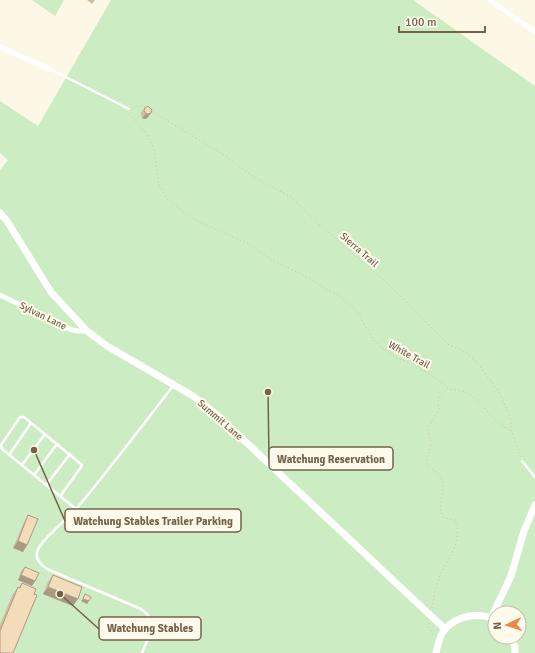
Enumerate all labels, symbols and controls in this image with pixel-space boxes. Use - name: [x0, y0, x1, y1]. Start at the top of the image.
- scale bar: [399, 8, 485, 34]
- text: 100 m: [405, 15, 437, 30]
- street label: Sierra Trail: [337, 230, 381, 270]
- street label: Sylvan Lane: [18, 299, 68, 333]
- street label: White Trail: [386, 339, 432, 371]
- street label: Summit Lane: [195, 397, 245, 443]
- callout: Watchung Reservation: [269, 447, 393, 470]
- text: Watchung Reservation: [277, 453, 385, 466]
- callout: Watchung Stables Trailer Parking: [65, 509, 241, 532]
- text: Watchung Stables Trailer Parking: [73, 515, 233, 528]
- north arrow: [487, 605, 527, 645]
- callout: Watchung Stables: [99, 617, 201, 640]
- text: N: [491, 621, 504, 630]
- text: Watchung Stables: [107, 622, 193, 635]

